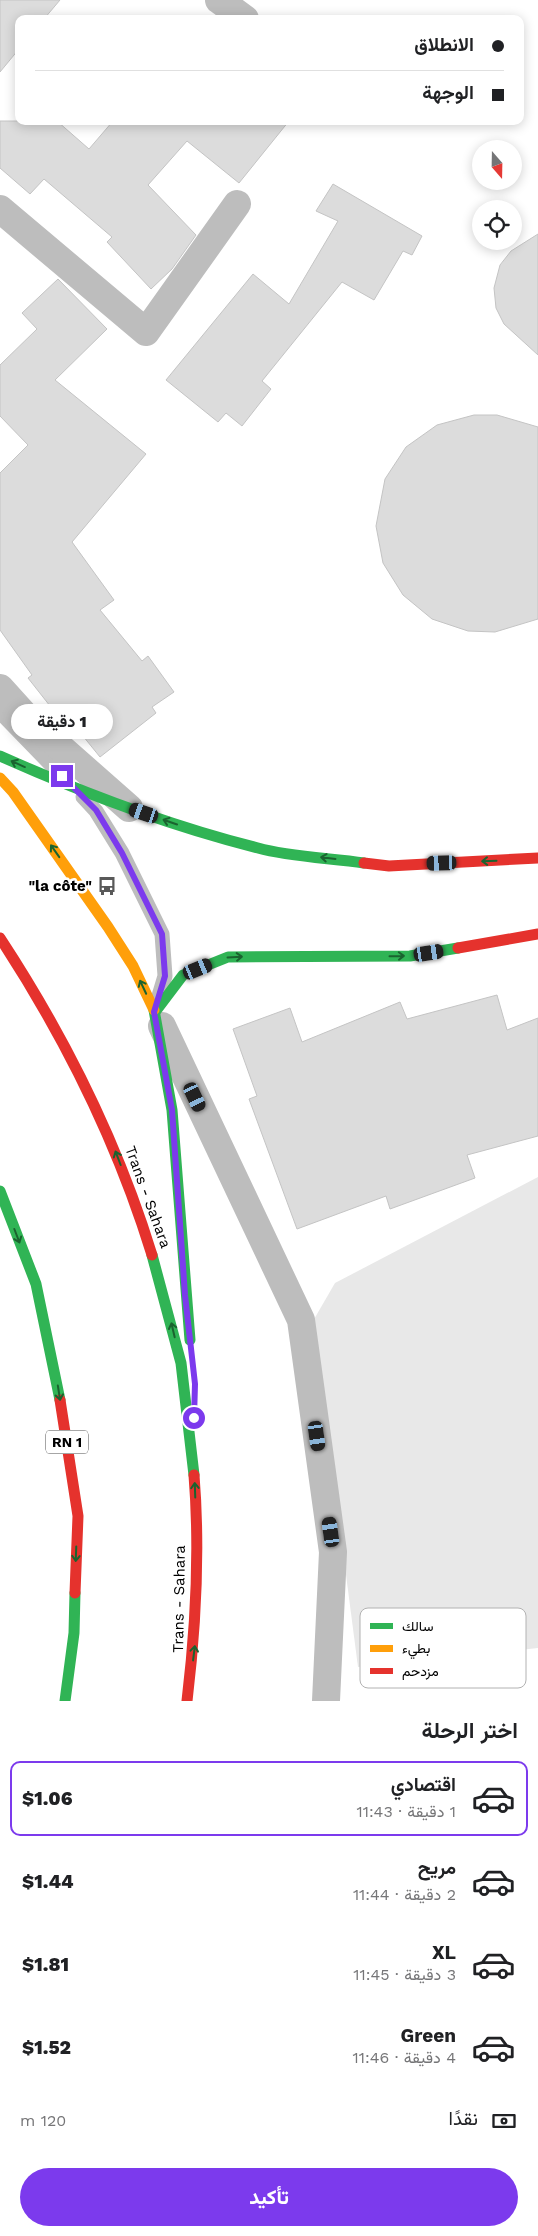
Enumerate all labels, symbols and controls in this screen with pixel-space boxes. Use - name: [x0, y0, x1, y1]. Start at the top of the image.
- text: الانطلاق: [414, 33, 474, 56]
- text: الوجهة: [422, 81, 474, 104]
- north arrow: [472, 140, 522, 190]
- map controls: [472, 140, 522, 250]
- button: locate: [472, 200, 522, 250]
- callout: 1 دقيقة: [11, 704, 113, 738]
- text: 1 دقيقة: [37, 712, 87, 731]
- one-way arrow: [11, 759, 26, 769]
- route end: [51, 765, 73, 787]
- car: [127, 801, 160, 825]
- one-way arrow: [162, 816, 178, 826]
- one-way arrow: [50, 844, 60, 858]
- one-way arrow: [320, 853, 336, 863]
- car: [426, 855, 457, 871]
- one-way arrow: [482, 857, 498, 866]
- bus stop icon: "la côte": [96, 875, 118, 897]
- place label: "la côte": [28, 877, 92, 895]
- car: [413, 943, 444, 963]
- one-way arrow: [388, 951, 405, 961]
- one-way arrow: [226, 953, 242, 962]
- car: [181, 956, 214, 982]
- one-way arrow: [138, 980, 147, 995]
- car: [181, 1080, 208, 1114]
- street label: Trans - Sahara: [121, 1143, 175, 1251]
- one-way arrow: [113, 1151, 122, 1166]
- one-way arrow: [14, 1229, 23, 1244]
- one-way arrow: [168, 1322, 177, 1338]
- one-way arrow: [54, 1385, 64, 1401]
- route start: [183, 1407, 205, 1429]
- car: [307, 1420, 326, 1452]
- road number: RN 1: [46, 1430, 88, 1454]
- one-way arrow: [190, 1482, 200, 1498]
- car: [321, 1516, 340, 1548]
- street label: Trans - Sahara: [169, 1545, 189, 1653]
- one-way arrow: [72, 1546, 81, 1562]
- legend: [360, 1608, 526, 1688]
- text: سالك: [402, 1618, 433, 1634]
- text: بطيء: [402, 1640, 430, 1660]
- one-way arrow: [189, 1645, 199, 1661]
- text: مزدحم: [402, 1663, 439, 1680]
- text: اختر الرحلة: [421, 1718, 518, 1743]
- text: اقتصادي: [391, 1773, 456, 1796]
- icon: car: [471, 1776, 516, 1821]
- text: $1.06: [22, 1787, 73, 1810]
- text: 1 دقيقة · 11:43: [356, 1802, 456, 1821]
- text: مريح: [418, 1856, 456, 1879]
- icon: car: [471, 1859, 516, 1904]
- text: $1.44: [22, 1870, 73, 1893]
- text: 2 دقيقة · 11:44: [353, 1885, 456, 1904]
- text: XL: [432, 1941, 456, 1964]
- icon: car: [471, 1942, 516, 1987]
- text: $1.81: [22, 1953, 69, 1976]
- text: 3 دقيقة · 11:45: [353, 1965, 456, 1984]
- text: Green: [400, 2024, 456, 2047]
- icon: car: [471, 2025, 516, 2070]
- text: $1.52: [22, 2036, 71, 2059]
- text: 4 دقيقة · 11:46: [352, 2048, 456, 2067]
- text: نقدًا: [449, 2107, 478, 2130]
- icon: cash: [490, 2107, 518, 2135]
- text: 120 m: [20, 2111, 66, 2130]
- button: تأكيد: [20, 2168, 518, 2226]

